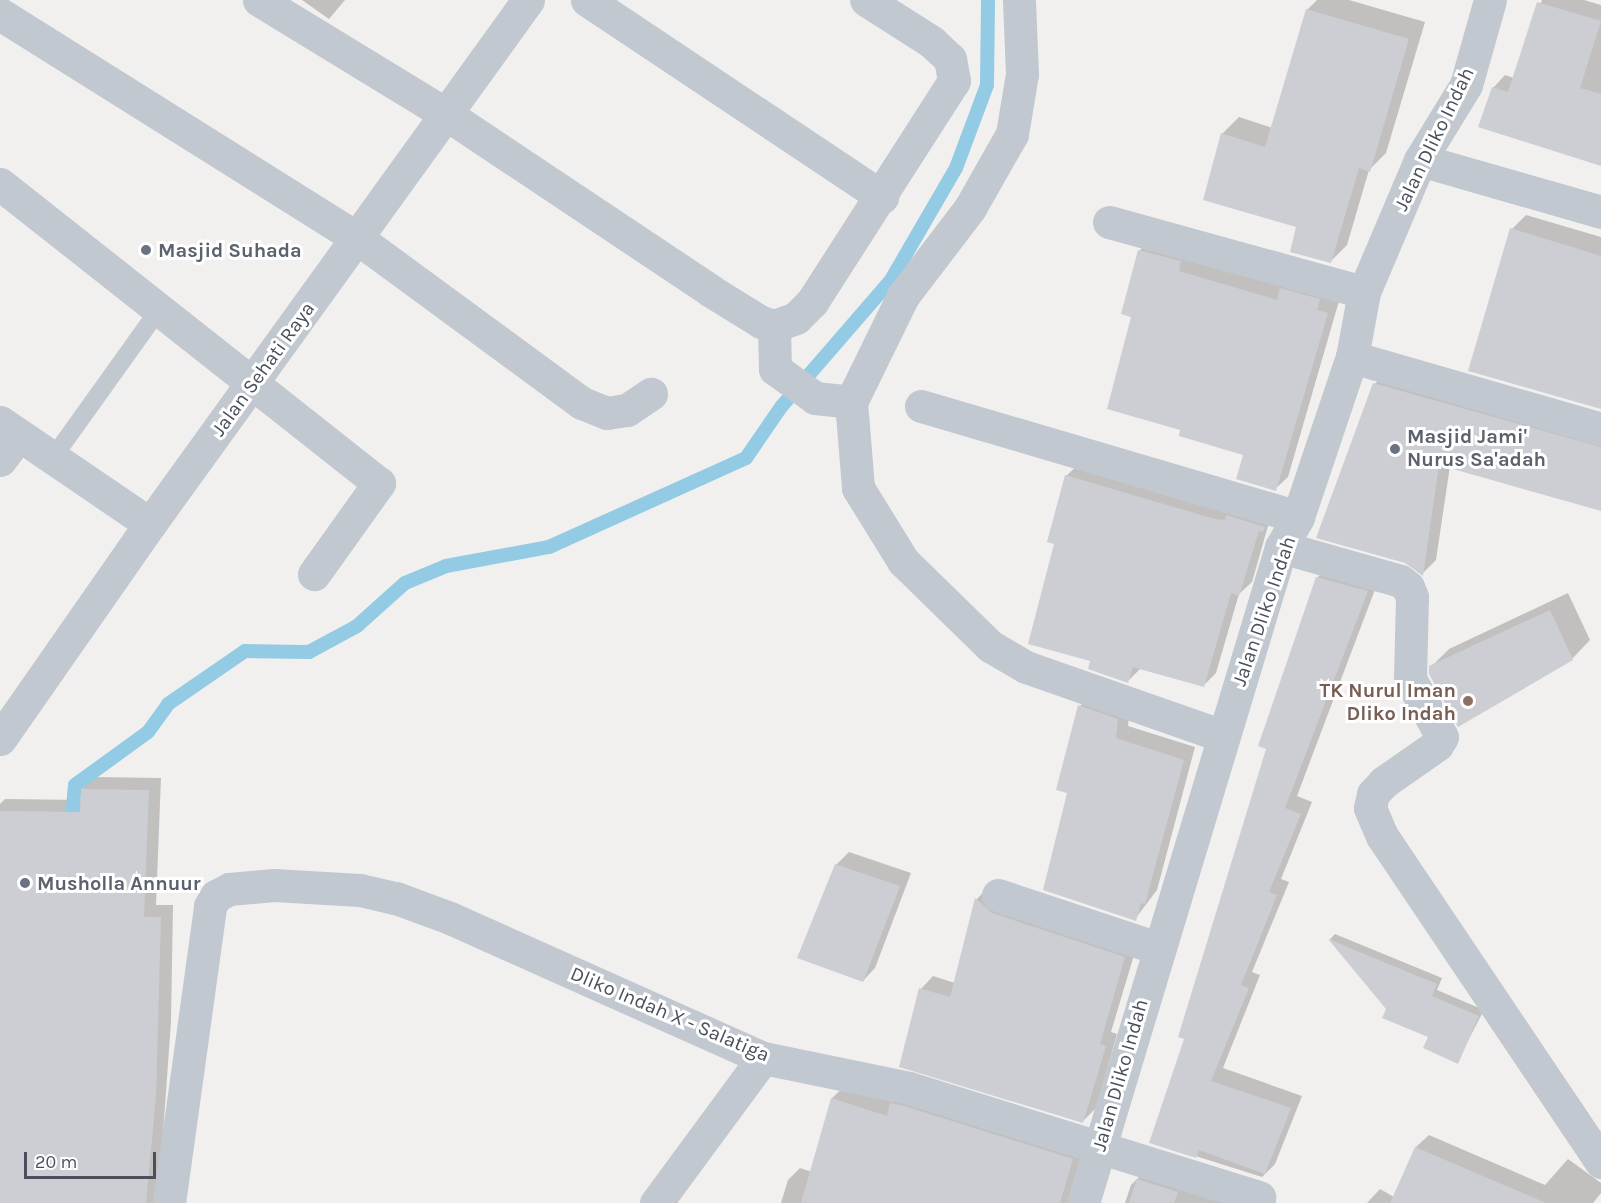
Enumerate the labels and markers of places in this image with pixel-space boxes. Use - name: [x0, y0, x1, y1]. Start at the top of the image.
- place label: Masjid Suhada: [158, 238, 302, 262]
- marker: Masjid Suhada: [139, 243, 153, 257]
- place label: Masjid Jami' Nurus Sa'adah: [1407, 425, 1546, 472]
- marker: Masjid Jami' Nurus Sa'adah: [1388, 442, 1402, 456]
- place label: TK Nurul Iman Dliko Indah: [1320, 678, 1456, 725]
- marker: TK Nurul Iman Dliko Indah: [1461, 694, 1475, 708]
- place label: Musholla Annuur: [37, 871, 201, 895]
- marker: Musholla Annuur: [18, 876, 32, 890]

